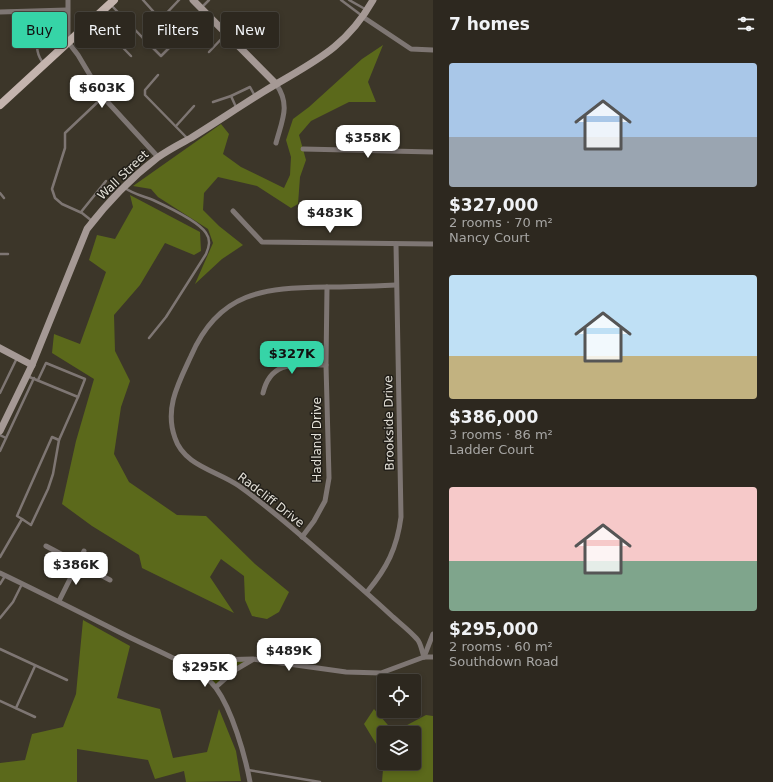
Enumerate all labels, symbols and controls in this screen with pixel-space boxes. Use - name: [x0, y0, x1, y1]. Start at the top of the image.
- chip: Buy: [12, 12, 67, 48]
- chip: Rent: [75, 12, 135, 48]
- chip: Filters: [143, 12, 213, 48]
- chip: New: [221, 12, 279, 48]
- icon: filters: [735, 13, 757, 35]
- text: 7 homes: [449, 14, 530, 34]
- pin: $603K: [74, 75, 130, 109]
- text: $603K: [79, 80, 125, 95]
- icon: home: [567, 89, 639, 161]
- pin: $358K: [340, 125, 396, 159]
- text: $358K: [345, 130, 391, 145]
- street label: Wall Street: [95, 147, 152, 203]
- text: $327,000: [449, 195, 538, 215]
- pin: $483K: [302, 200, 358, 234]
- text: $483K: [307, 205, 353, 220]
- text: 2 rooms · 70 m²: [449, 215, 553, 230]
- text: Nancy Court: [449, 230, 530, 245]
- icon: home: [567, 301, 639, 373]
- pin: $327K: [264, 341, 320, 375]
- text: $327K: [269, 346, 315, 361]
- street label: Brookside Drive: [381, 375, 397, 471]
- street label: Hadland Drive: [310, 397, 324, 483]
- text: $386,000: [449, 407, 538, 427]
- text: 3 rooms · 86 m²: [449, 427, 553, 442]
- text: Ladder Court: [449, 442, 534, 457]
- street label: Radcliff Drive: [235, 470, 307, 530]
- icon: home: [567, 513, 639, 585]
- pin: $386K: [48, 552, 104, 586]
- text: $386K: [53, 557, 99, 572]
- text: $295,000: [449, 619, 538, 639]
- pin: $489K: [261, 638, 317, 672]
- text: 2 rooms · 60 m²: [449, 639, 553, 654]
- text: $489K: [266, 643, 312, 658]
- pin: $295K: [177, 654, 233, 688]
- text: Southdown Road: [449, 654, 559, 669]
- text: $295K: [182, 659, 228, 674]
- map controls: [377, 674, 421, 770]
- button: locate: [377, 674, 421, 718]
- button: layers: [377, 726, 421, 770]

